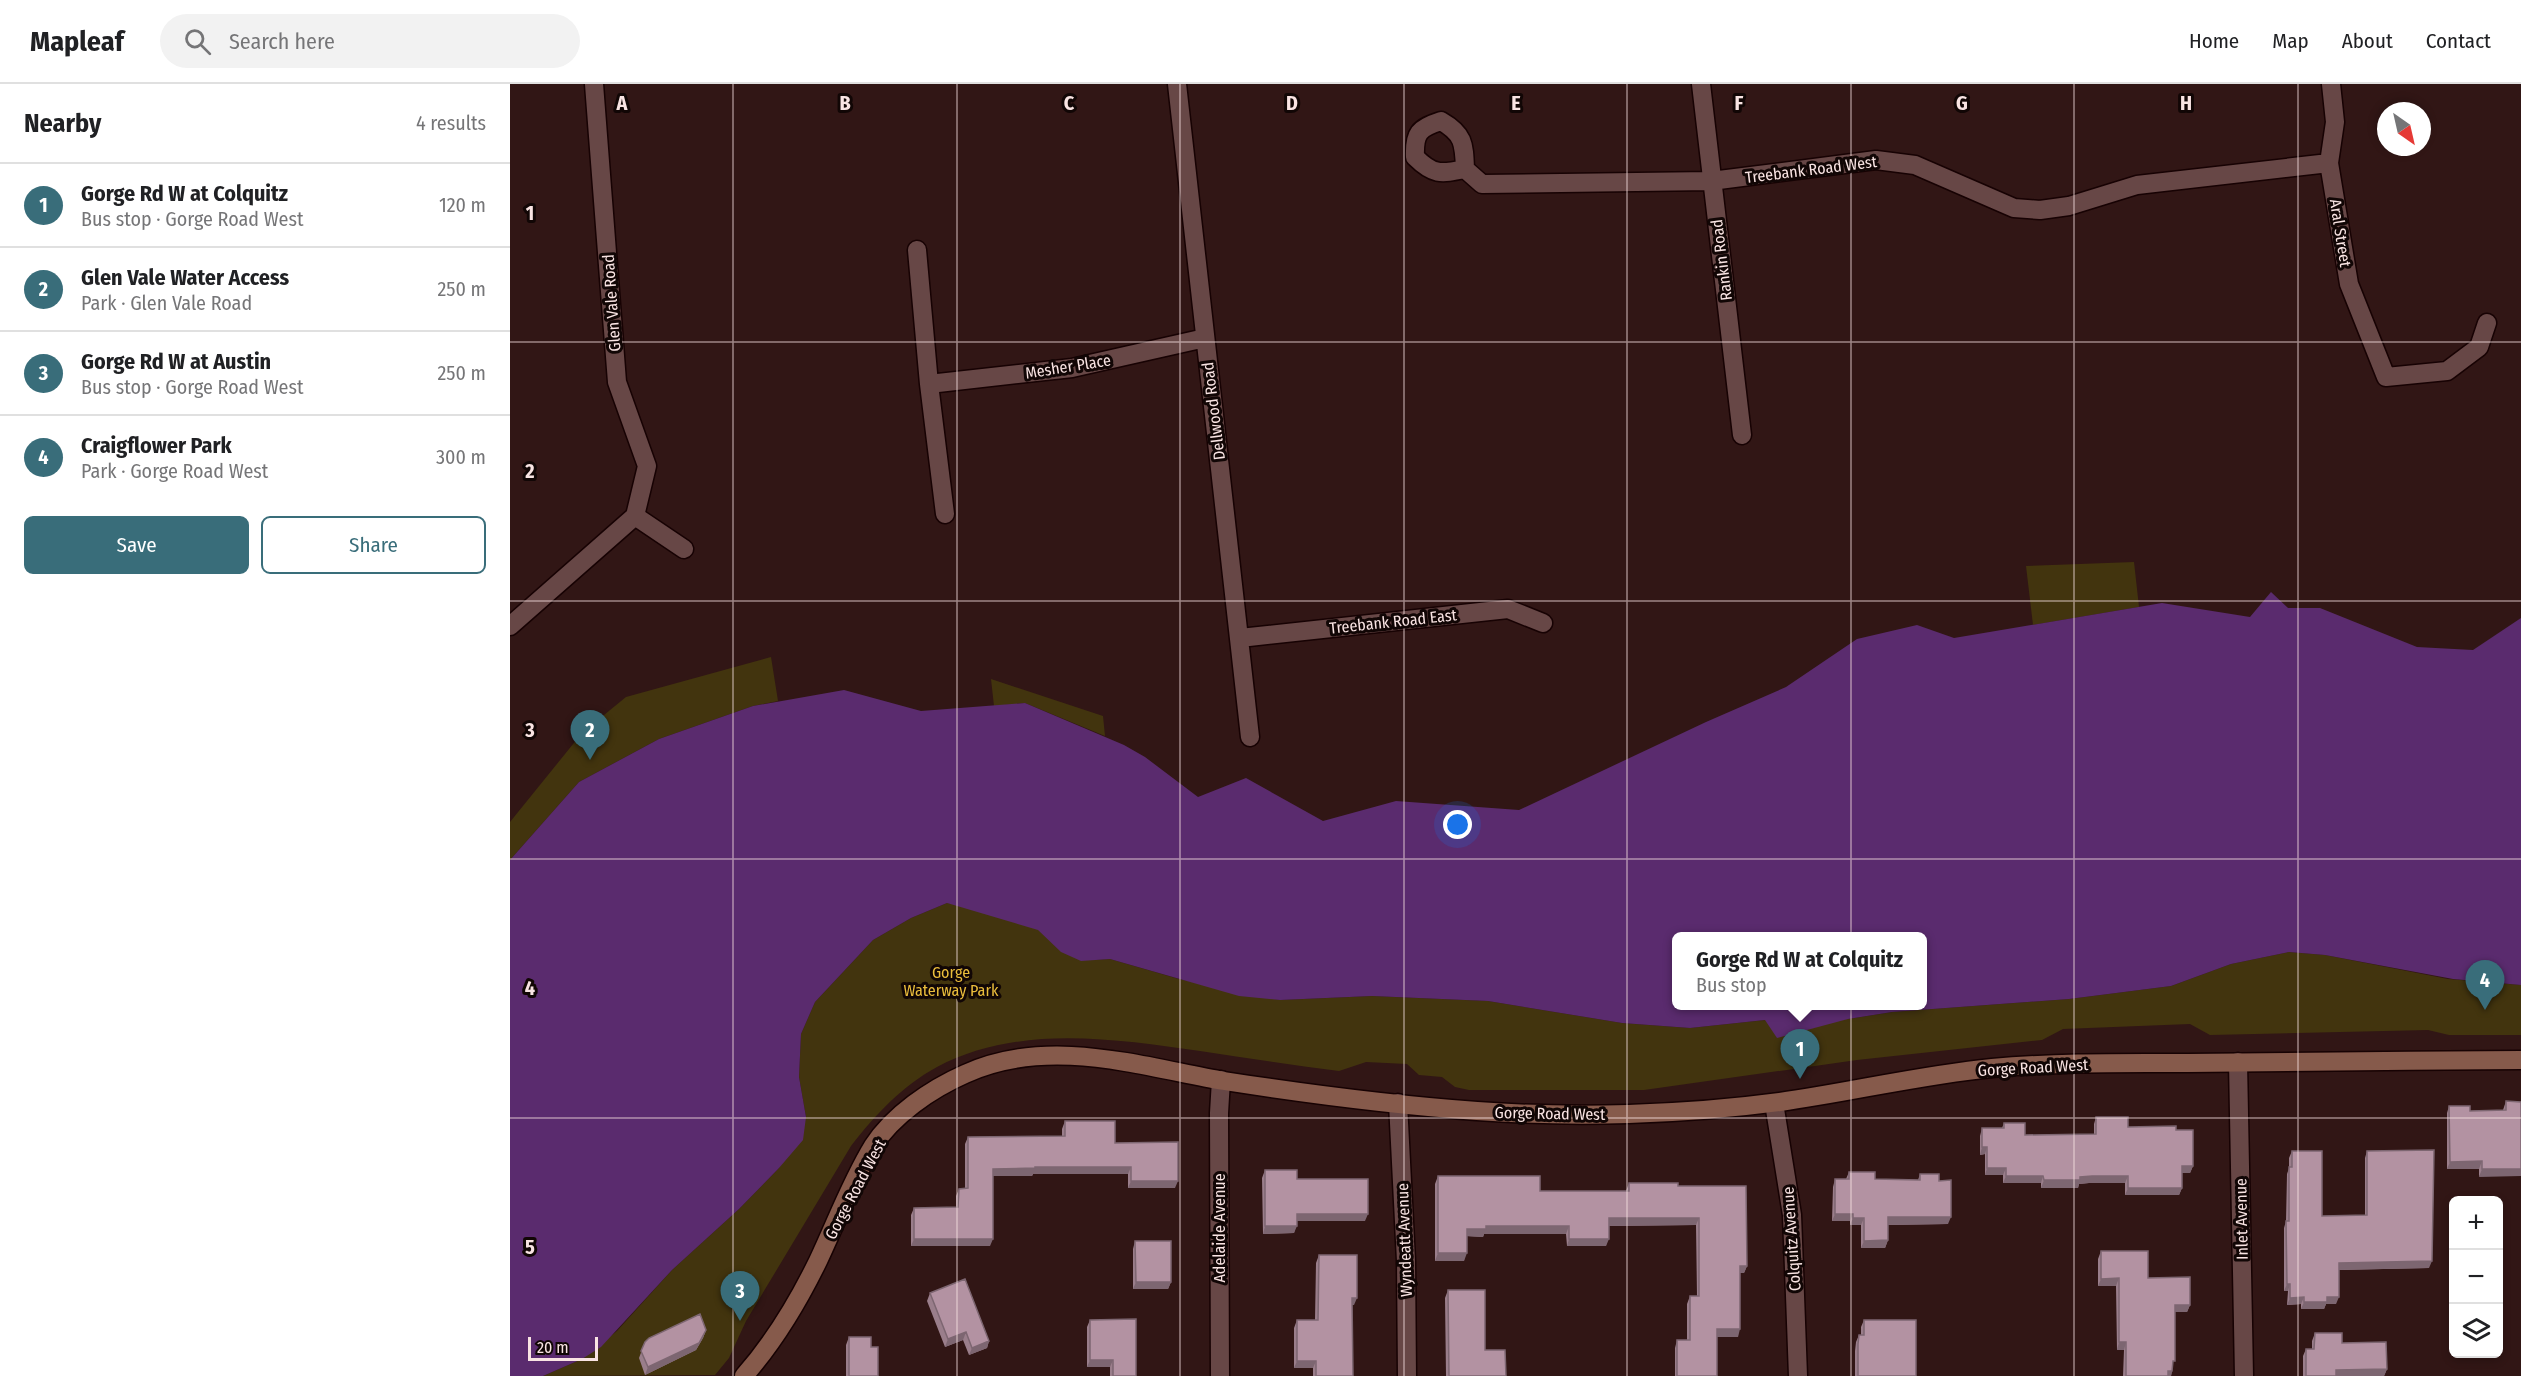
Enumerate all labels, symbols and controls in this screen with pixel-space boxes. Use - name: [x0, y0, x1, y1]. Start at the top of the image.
- search box: [160, 14, 580, 68]
- text: Mapleaf: [30, 25, 124, 58]
- icon: search: [181, 25, 214, 58]
- text: Search here: [229, 28, 335, 55]
- text: Home: [2189, 28, 2239, 54]
- text: Map: [2272, 28, 2309, 54]
- text: About: [2342, 28, 2393, 54]
- text: Contact: [2426, 28, 2491, 54]
- text: A: [616, 91, 629, 115]
- text: B: [839, 91, 851, 115]
- text: C: [1064, 91, 1075, 115]
- text: D: [1286, 91, 1298, 115]
- text: E: [1511, 91, 1521, 115]
- text: F: [1735, 91, 1744, 115]
- text: G: [1956, 91, 1968, 115]
- text: H: [2180, 91, 2192, 115]
- north arrow: [2377, 102, 2431, 156]
- text: Nearby: [24, 108, 101, 139]
- text: 4 results: [416, 111, 486, 135]
- street label: Treebank Road West: [1744, 152, 1879, 187]
- text: Gorge Rd W at Colquitz: [81, 180, 288, 207]
- text: 1: [39, 193, 48, 217]
- text: 120 m: [439, 193, 486, 217]
- street label: Aral Street: [2326, 198, 2355, 269]
- text: 1: [526, 201, 534, 225]
- text: Bus stop · Gorge Road West: [81, 207, 303, 231]
- street label: Rankin Road: [1707, 218, 1736, 302]
- street label: Glen Vale Road: [599, 254, 624, 352]
- text: Glen Vale Water Access: [81, 264, 289, 291]
- text: 2: [39, 277, 48, 301]
- text: 250 m: [438, 277, 486, 301]
- text: Park · Glen Vale Road: [81, 291, 252, 315]
- text: Gorge Rd W at Austin: [81, 348, 271, 375]
- street label: Mesher Place: [1024, 350, 1112, 383]
- text: 3: [39, 361, 48, 385]
- text: 250 m: [438, 361, 486, 385]
- street label: Dellwood Road: [1198, 361, 1229, 461]
- text: Bus stop · Gorge Road West: [81, 375, 303, 399]
- text: Craigflower Park: [81, 432, 232, 459]
- text: 4: [38, 445, 49, 469]
- text: 300 m: [436, 445, 486, 469]
- text: Park · Gorge Road West: [81, 459, 268, 483]
- text: 2: [524, 459, 535, 483]
- button: Save: [24, 516, 249, 574]
- button: Share: [261, 516, 486, 574]
- street label: Treebank Road East: [1329, 605, 1458, 638]
- pin: 2: [570, 710, 610, 760]
- text: 3: [524, 718, 535, 742]
- your location: [1443, 810, 1472, 839]
- popup: [1672, 932, 1927, 1010]
- text: Gorge Rd W at Colquitz: [1696, 946, 1903, 973]
- pin: 4: [2466, 960, 2504, 1010]
- park label: Gorge Waterway Park: [903, 963, 999, 1000]
- text: Bus stop: [1696, 973, 1767, 997]
- text: 4: [525, 976, 535, 1000]
- pin: 1: [1780, 1030, 1820, 1079]
- street label: Gorge Road West: [1977, 1055, 2090, 1080]
- street label: Gorge Road West: [1495, 1103, 1606, 1124]
- street label: Gorge Road West: [821, 1135, 890, 1243]
- street label: Adelaide Avenue: [1210, 1173, 1229, 1283]
- street label: Inlet Avenue: [2231, 1178, 2252, 1260]
- street label: Wyndeatt Avenue: [1393, 1183, 1416, 1297]
- street label: Colquitz Avenue: [1778, 1186, 1805, 1292]
- map controls: [2449, 1196, 2503, 1358]
- button: +: [2449, 1196, 2503, 1250]
- text: 5: [525, 1235, 535, 1259]
- button: −: [2449, 1250, 2503, 1304]
- pin: 3: [720, 1272, 760, 1321]
- button: layers: [2449, 1304, 2503, 1358]
- scale bar: [528, 1334, 598, 1362]
- text: 20 m: [537, 1338, 568, 1357]

